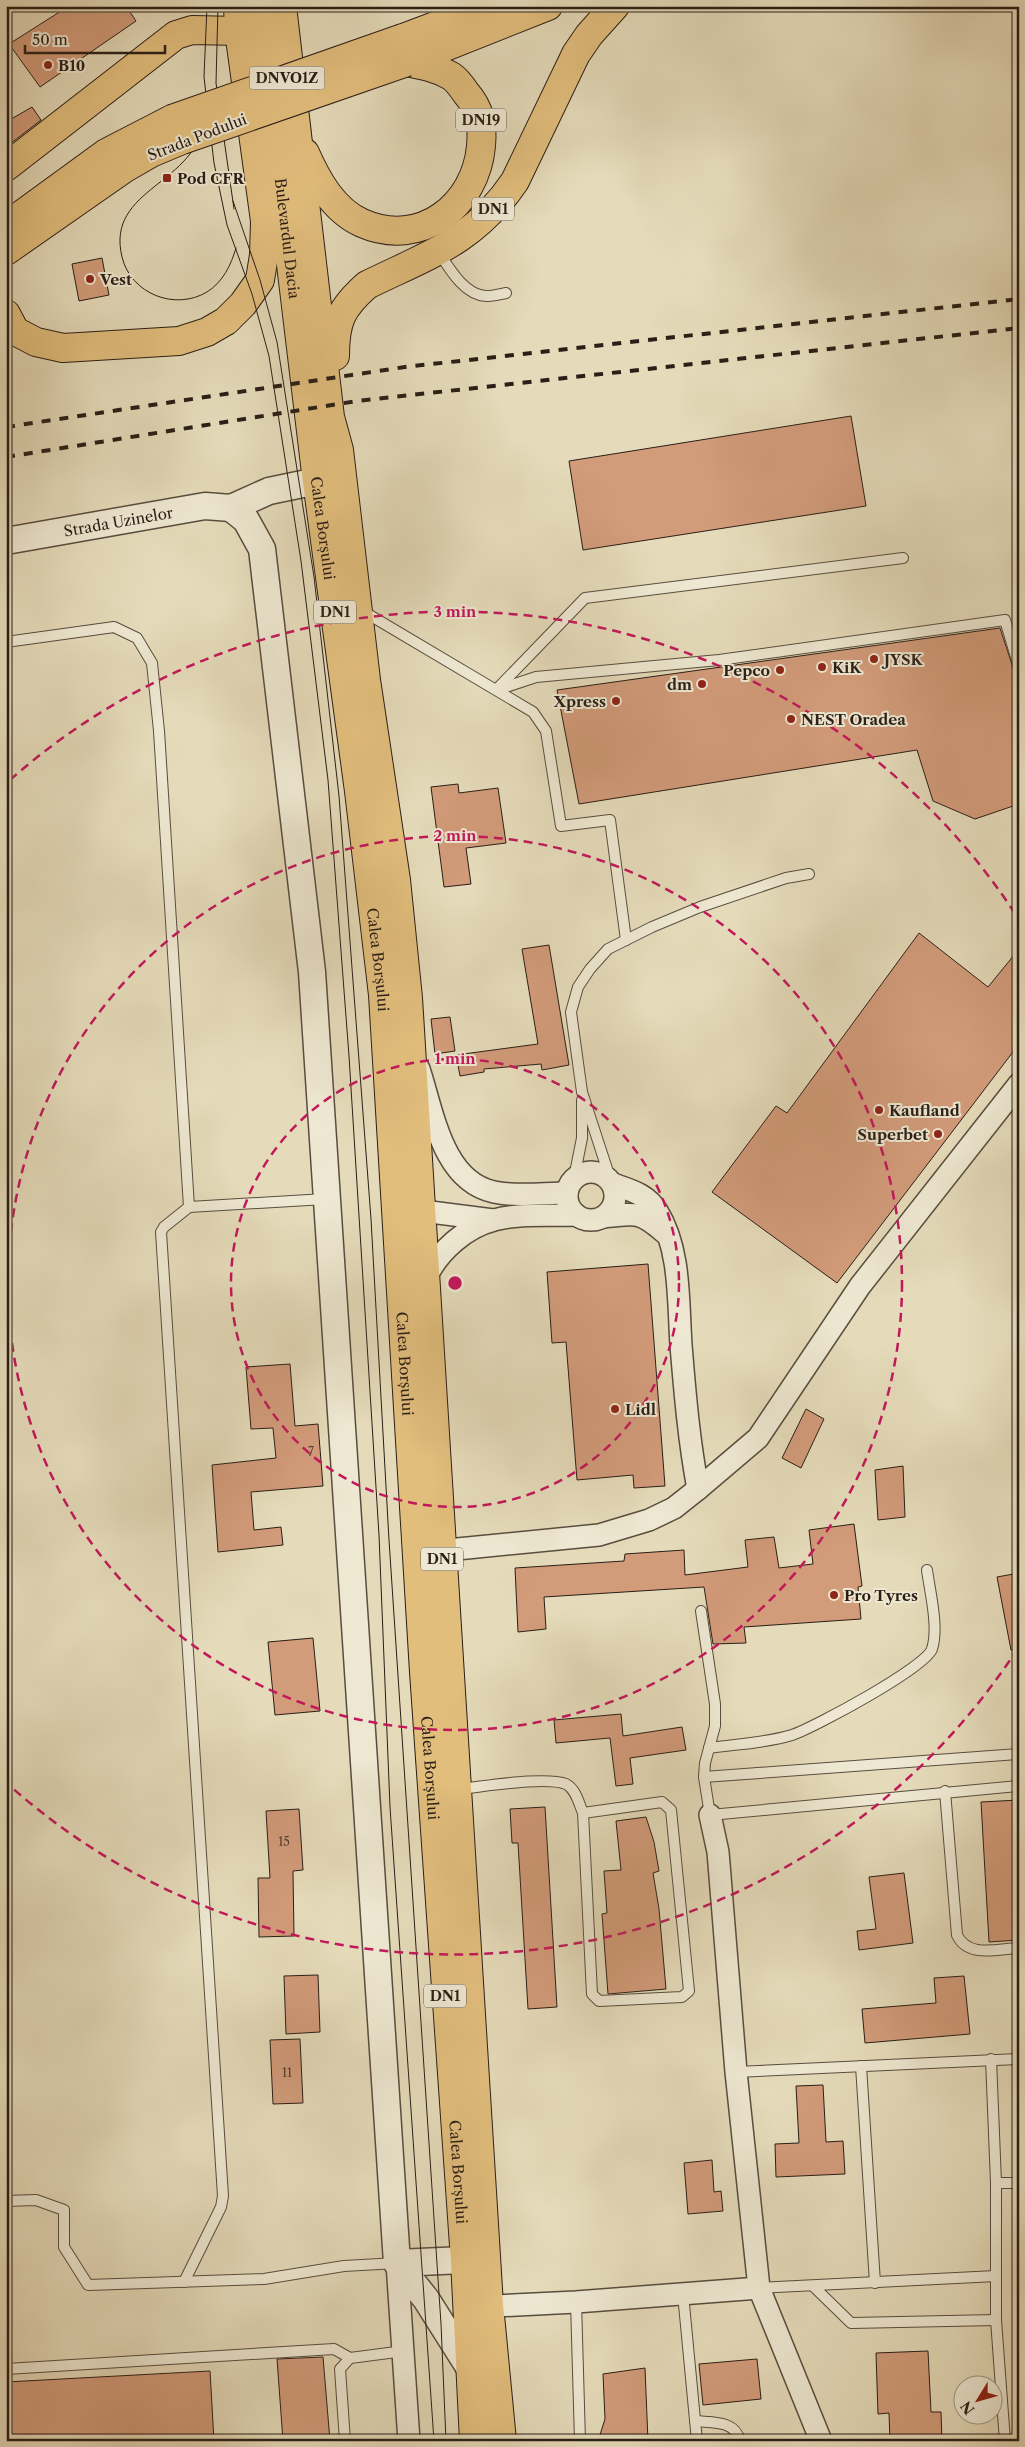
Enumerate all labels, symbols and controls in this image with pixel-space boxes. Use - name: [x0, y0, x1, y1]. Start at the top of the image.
- scale bar: [25, 22, 165, 54]
- text: 50 m: [32, 30, 68, 49]
- place label: B10: [58, 56, 85, 75]
- marker: B10: [42, 59, 54, 71]
- road number: DNVO1Z: [250, 66, 324, 90]
- road number: DN19: [456, 108, 506, 132]
- street label: Strada Podului: [145, 109, 250, 165]
- place label: Pod CFR: [177, 169, 245, 188]
- marker: Pod CFR: [161, 172, 173, 184]
- street label: Bulevardul Dacia: [271, 177, 305, 300]
- road number: DN1: [472, 198, 514, 220]
- place label: Vest: [99, 270, 132, 289]
- marker: Vest: [84, 273, 96, 285]
- street label: Calea Borșului: [307, 475, 340, 581]
- street label: Strada Uzinelor: [62, 502, 175, 540]
- road number: DN1: [314, 600, 356, 624]
- text: 3 min: [434, 602, 477, 621]
- place label: JYSK: [881, 650, 923, 669]
- marker: JYSK: [868, 653, 880, 665]
- place label: KiK: [832, 658, 862, 677]
- place label: Pepco: [723, 661, 770, 680]
- marker: KiK: [816, 661, 828, 673]
- marker: Pepco: [774, 664, 786, 676]
- place label: dm: [667, 675, 692, 694]
- marker: dm: [696, 678, 708, 690]
- place label: Xpress: [552, 692, 606, 711]
- marker: Xpress: [610, 695, 622, 707]
- place label: NEST Oradea: [801, 710, 906, 729]
- marker: NEST Oradea: [785, 713, 797, 725]
- text: 2 min: [433, 826, 477, 845]
- street label: Calea Borșului: [363, 907, 394, 1012]
- text: 1 min: [434, 1049, 476, 1068]
- place label: Kaufland: [889, 1101, 960, 1120]
- marker: Kaufland: [873, 1104, 885, 1116]
- place label: Superbet: [857, 1125, 928, 1144]
- marker: Superbet: [932, 1128, 944, 1140]
- centre of rings: [446, 1274, 464, 1292]
- street label: Calea Borșului: [393, 1311, 418, 1417]
- place label: Lidl: [625, 1400, 656, 1419]
- marker: Lidl: [609, 1403, 621, 1415]
- house number: 7: [308, 1444, 314, 1459]
- road number: DN1: [421, 1548, 463, 1570]
- place label: Pro Tyres: [844, 1586, 918, 1605]
- marker: Pro Tyres: [828, 1589, 840, 1601]
- street label: Calea Borșului: [418, 1715, 444, 1821]
- house number: 15: [278, 1834, 290, 1849]
- road number: DN1: [424, 1984, 466, 2008]
- house number: 11: [282, 2065, 292, 2080]
- street label: Calea Borșului: [446, 2119, 472, 2225]
- north arrow: [952, 2374, 1002, 2424]
- text: N: [957, 2398, 978, 2418]

